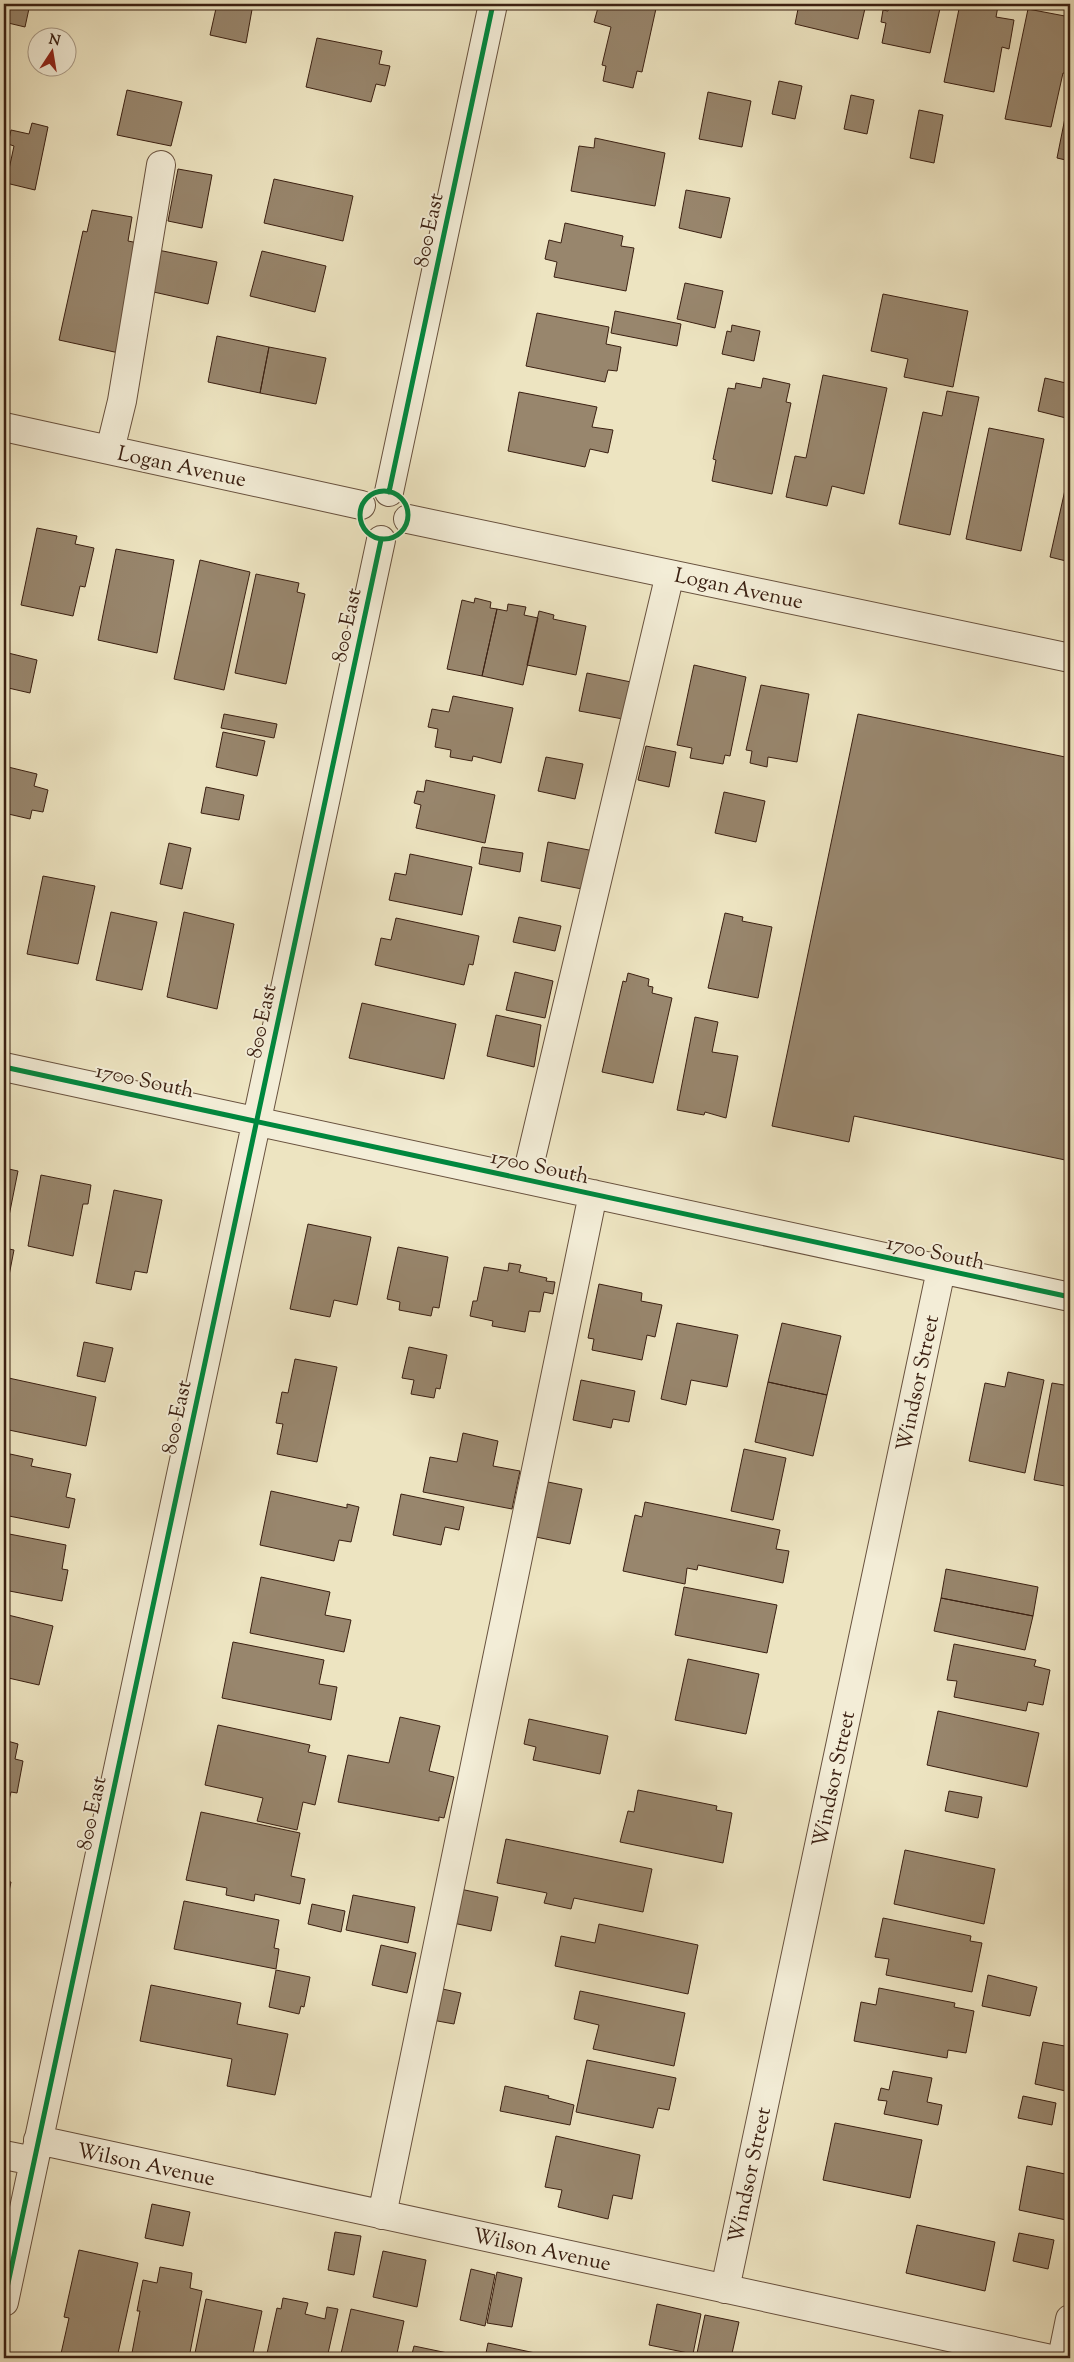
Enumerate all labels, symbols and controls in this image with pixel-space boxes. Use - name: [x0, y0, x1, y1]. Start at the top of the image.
- north arrow: [28, 28, 78, 78]
- text: N: [47, 30, 62, 52]
- street label: 800 East: [407, 191, 452, 270]
- street label: Logan Avenue: [114, 440, 249, 496]
- street label: Logan Avenue: [671, 562, 806, 618]
- street label: 800 East: [325, 586, 370, 665]
- street label: 800 East: [240, 982, 285, 1061]
- street label: 1700 South: [93, 1057, 196, 1107]
- street label: 1700 South: [488, 1143, 591, 1193]
- street label: 1700 South: [884, 1229, 987, 1279]
- street label: Windsor Street: [890, 1313, 948, 1454]
- street label: 800 East: [155, 1378, 200, 1457]
- street label: Windsor Street: [806, 1709, 864, 1850]
- street label: 800 East: [70, 1774, 115, 1853]
- street label: Windsor Street: [722, 2105, 780, 2246]
- street label: Wilson Avenue: [74, 2137, 218, 2195]
- street label: Wilson Avenue: [470, 2222, 614, 2280]

